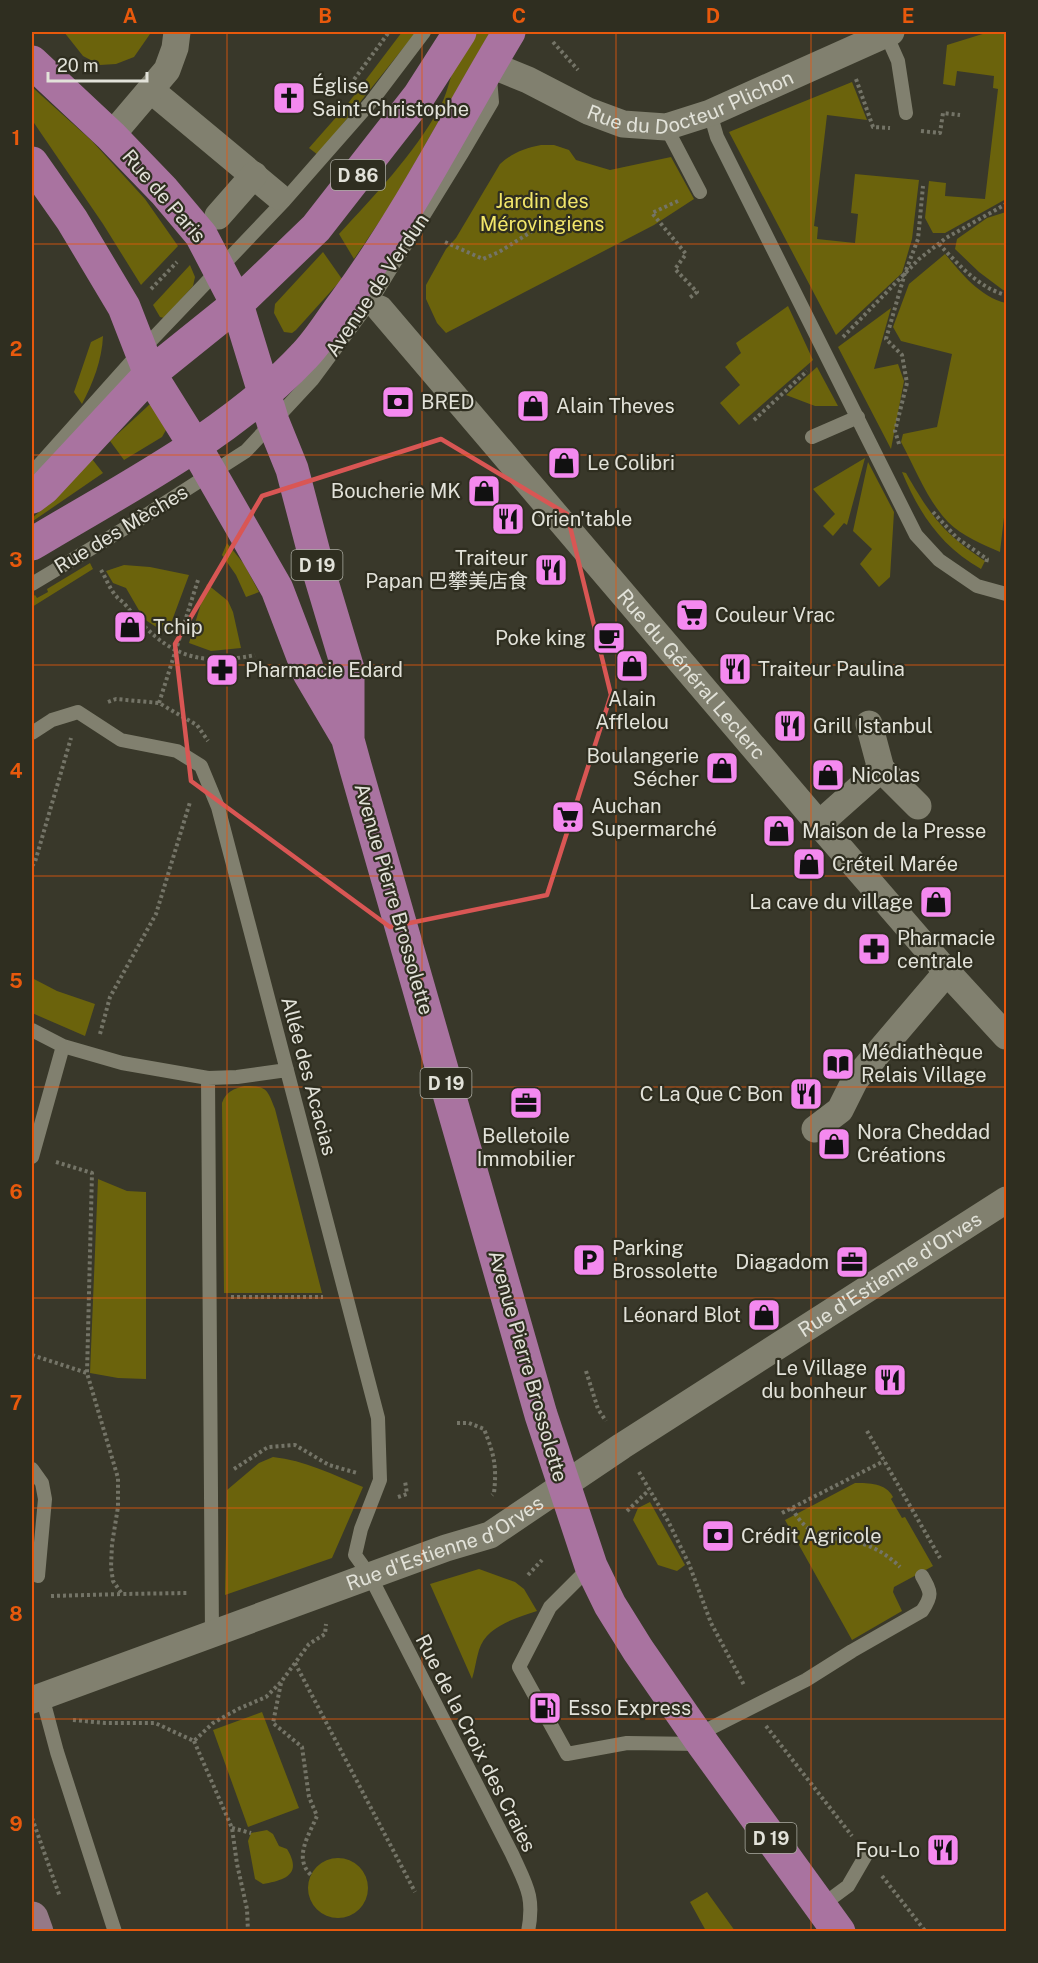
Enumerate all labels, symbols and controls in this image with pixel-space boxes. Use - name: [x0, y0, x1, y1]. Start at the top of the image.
- text: A: [123, 4, 137, 28]
- text: B: [318, 4, 332, 28]
- text: C: [512, 4, 526, 28]
- text: D: [706, 4, 720, 28]
- text: E: [902, 4, 914, 28]
- scale bar: [48, 45, 147, 83]
- text: 20 m: [57, 55, 99, 76]
- street label: Rue du Docteur Plichon: [584, 65, 797, 139]
- place label: Église Saint-Christophe: [312, 73, 469, 121]
- church icon: Église Saint-Christophe: [271, 80, 307, 116]
- text: 1: [12, 126, 20, 150]
- street label: Rue de Paris: [117, 145, 211, 247]
- road number: D 86: [331, 160, 385, 190]
- park label: Jardin des Mérovingiens: [480, 189, 604, 236]
- street label: Avenue de Verdun: [320, 209, 434, 361]
- text: 2: [10, 337, 22, 361]
- bank icon: BRED: [380, 384, 416, 420]
- shop icon: Alain Theves: [515, 388, 551, 424]
- place label: BRED: [421, 390, 475, 414]
- place label: Alain Theves: [556, 394, 675, 418]
- shop icon: Le Colibri: [546, 445, 582, 481]
- place label: Le Colibri: [587, 451, 675, 475]
- shop icon: Boucherie MK: [466, 473, 502, 509]
- place label: Boucherie MK: [331, 479, 461, 503]
- street label: Rue des Mèches: [50, 480, 192, 578]
- restaurant icon: Orien'table: [490, 501, 526, 537]
- place label: Orien'table: [531, 507, 632, 531]
- place label: Traiteur Papan 巴攀美店食: [365, 546, 528, 593]
- text: 3: [9, 548, 23, 572]
- road number: D 19: [292, 550, 342, 580]
- restaurant icon: Traiteur Papan 巴攀美店食: [533, 552, 569, 588]
- street label: Rue du Général Leclerc: [612, 584, 771, 764]
- supermarket icon: Couleur Vrac: [674, 597, 710, 633]
- place label: Couleur Vrac: [715, 603, 835, 627]
- shop icon: Tchip: [112, 609, 148, 645]
- place label: Tchip: [153, 615, 203, 639]
- cafe icon: Poke king: [591, 620, 627, 656]
- place label: Poke king: [495, 626, 586, 650]
- shop icon: Alain Afflelou: [614, 648, 650, 684]
- restaurant icon: Traiteur Paulina: [717, 651, 753, 687]
- pharmacy icon: Pharmacie Edard: [204, 652, 240, 688]
- place label: Traiteur Paulina: [758, 657, 905, 681]
- place label: Pharmacie Edard: [245, 658, 403, 682]
- place label: Alain Afflelou: [595, 687, 669, 734]
- restaurant icon: Grill Istanbul: [772, 708, 808, 744]
- place label: Grill Istanbul: [813, 714, 933, 738]
- place label: Boulangerie Sécher: [586, 744, 699, 791]
- shop icon: Boulangerie Sécher: [704, 750, 740, 786]
- shop icon: Nicolas: [810, 757, 846, 793]
- text: 4: [9, 759, 23, 783]
- place label: Nicolas: [851, 763, 920, 787]
- street label: Avenue Pierre Brossolette: [349, 780, 439, 1018]
- place label: Auchan Supermarché: [591, 794, 717, 841]
- supermarket icon: Auchan Supermarché: [550, 799, 586, 835]
- shop icon: Maison de la Presse: [761, 813, 797, 849]
- place label: Maison de la Presse: [802, 819, 986, 843]
- shop icon: Créteil Marée: [791, 846, 827, 882]
- place label: Créteil Marée: [832, 852, 958, 876]
- shop icon: La cave du village: [918, 884, 954, 920]
- place label: La cave du village: [749, 890, 913, 914]
- place label: Pharmacie centrale: [897, 926, 995, 973]
- pharmacy icon: Pharmacie centrale: [856, 931, 892, 967]
- text: 5: [9, 969, 23, 993]
- street label: Allée des Acacias: [276, 994, 342, 1158]
- place label: Médiathèque Relais Village: [861, 1040, 987, 1087]
- library icon: Médiathèque Relais Village: [820, 1046, 856, 1082]
- road number: D 19: [420, 1068, 472, 1098]
- restaurant icon: C La Que C Bon: [788, 1076, 824, 1112]
- place label: C La Que C Bon: [640, 1082, 783, 1106]
- office icon: Belletoile Immobilier: [508, 1085, 544, 1121]
- place label: Nora Cheddad Créations: [857, 1120, 990, 1167]
- place label: Belletoile Immobilier: [477, 1124, 575, 1171]
- shop icon: Nora Cheddad Créations: [816, 1126, 852, 1162]
- text: 6: [9, 1180, 23, 1204]
- street label: Rue d'Estienne d'Orves: [793, 1207, 986, 1342]
- place label: Parking Brossolette: [612, 1236, 718, 1283]
- parking icon: Parking Brossolette: [571, 1242, 607, 1278]
- office icon: Diagadom: [834, 1244, 870, 1280]
- street label: Avenue Pierre Brossolette: [483, 1247, 573, 1485]
- place label: Diagadom: [735, 1250, 829, 1274]
- shop icon: Léonard Blot: [746, 1297, 782, 1333]
- place label: Léonard Blot: [623, 1303, 741, 1327]
- place label: Le Village du bonheur: [761, 1356, 867, 1403]
- restaurant icon: Le Village du bonheur: [872, 1362, 908, 1398]
- text: 7: [10, 1391, 22, 1415]
- street label: Rue d'Estienne d'Orves: [343, 1491, 548, 1596]
- bank icon: Crédit Agricole: [700, 1518, 736, 1554]
- place label: Crédit Agricole: [741, 1524, 882, 1548]
- text: 8: [9, 1602, 23, 1626]
- street label: Rue de la Croix des Craies: [411, 1630, 541, 1856]
- fuel station icon: Esso Express: [527, 1690, 563, 1726]
- place label: Esso Express: [568, 1696, 691, 1720]
- text: 9: [9, 1812, 23, 1836]
- road number: D 19: [746, 1823, 796, 1853]
- restaurant icon: Fou-Lo: [925, 1832, 961, 1868]
- place label: Fou-Lo: [856, 1838, 920, 1862]

